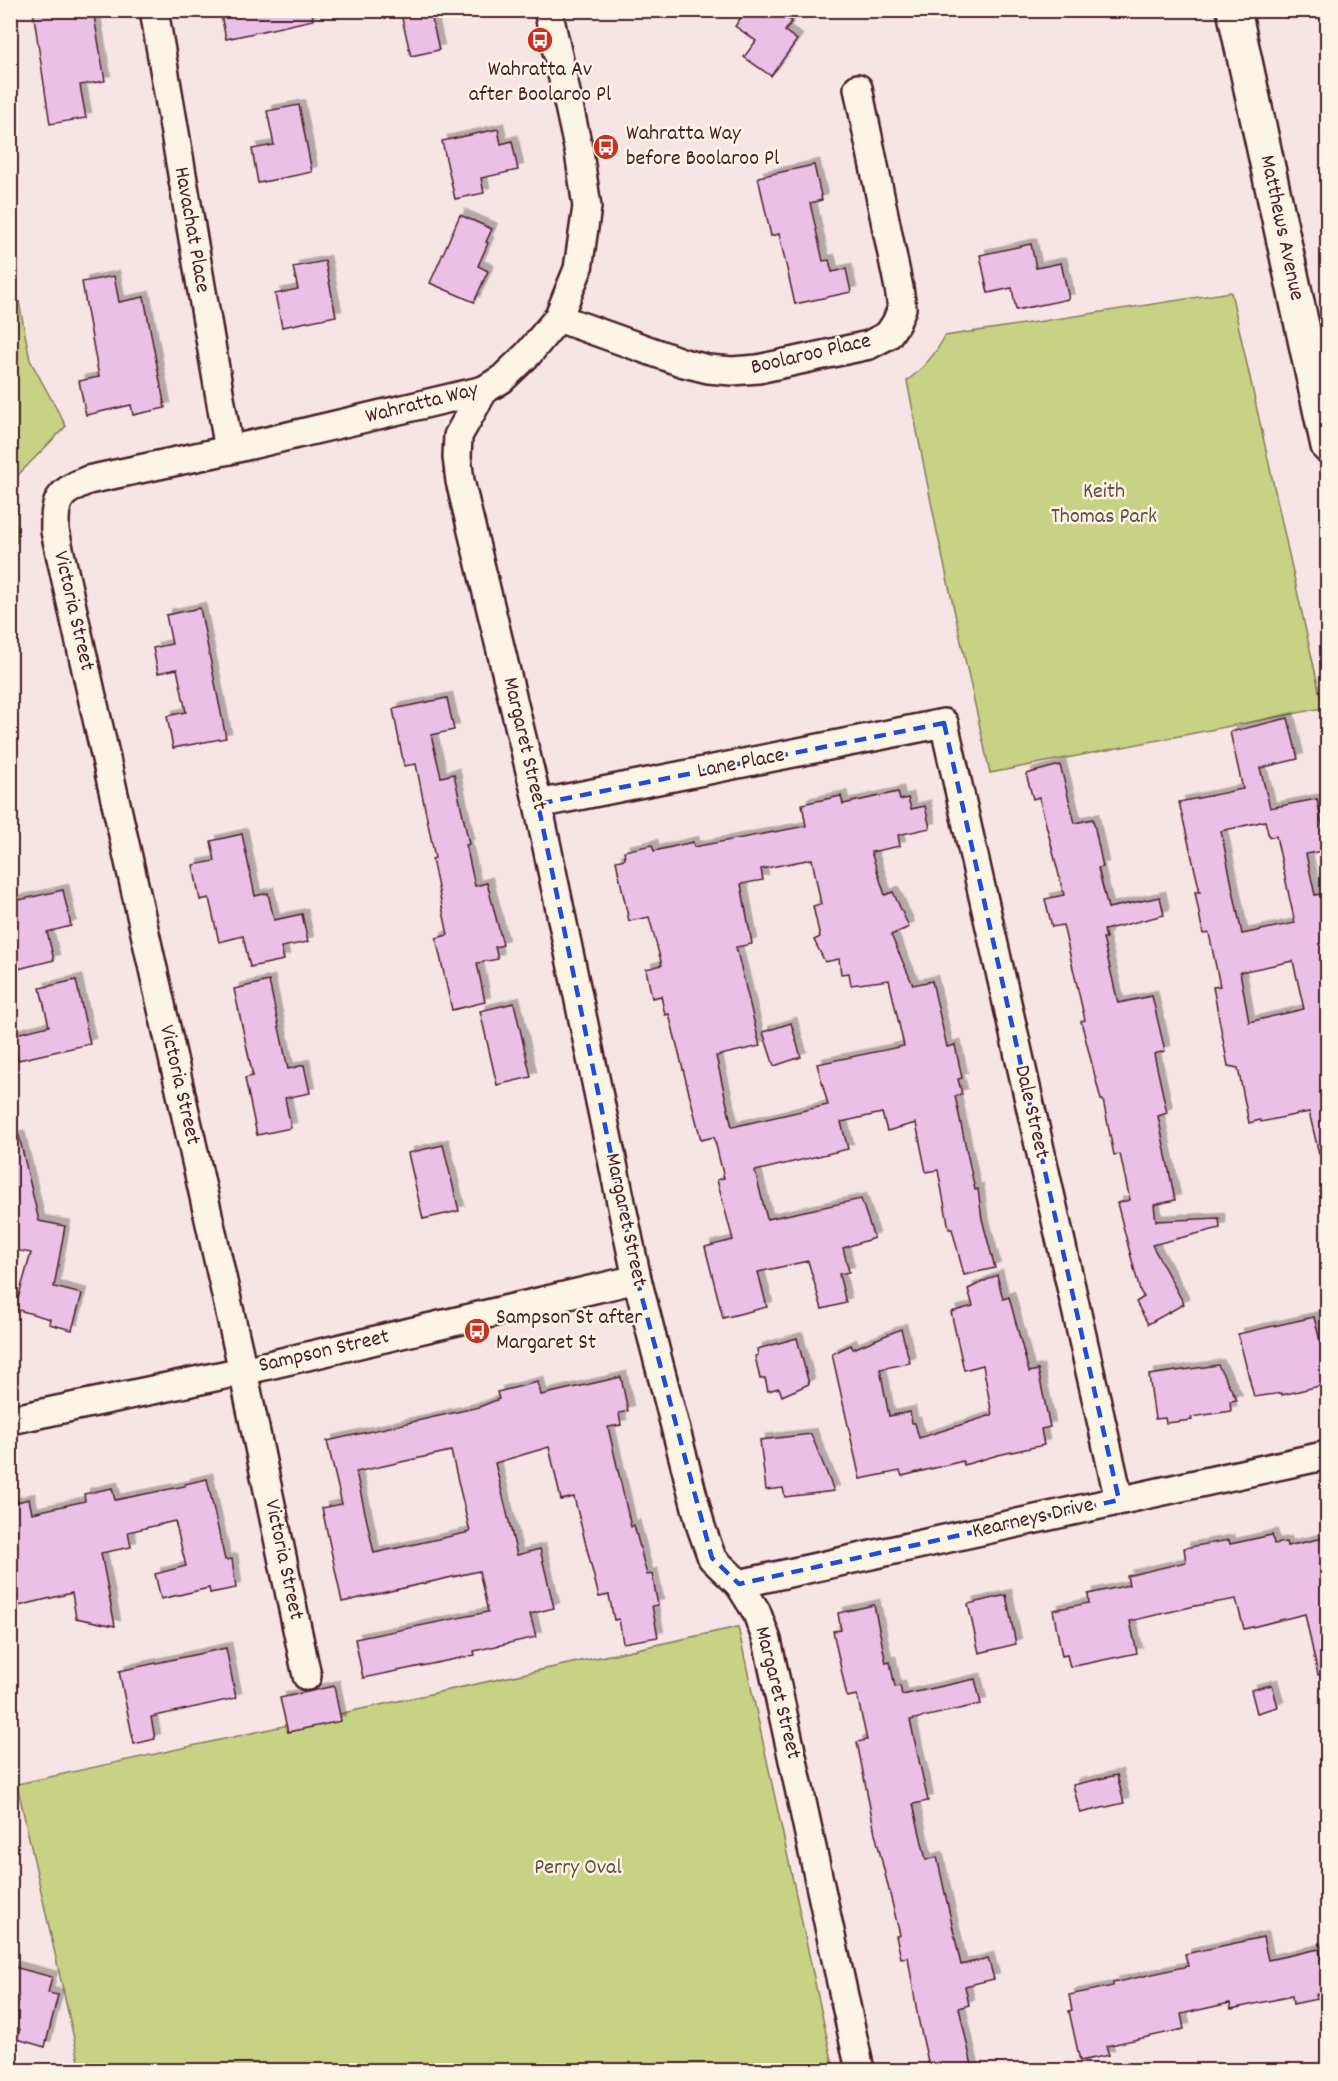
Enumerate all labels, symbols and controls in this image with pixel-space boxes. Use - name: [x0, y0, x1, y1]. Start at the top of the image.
- bus stop icon: Wahratta Av after Boolaroo Pl: [525, 25, 555, 55]
- place label: Wahratta Av after Boolaroo Pl: [469, 55, 611, 111]
- place label: Wahratta Way before Boolaroo Pl: [626, 119, 779, 175]
- bus stop icon: Wahratta Way before Boolaroo Pl: [591, 132, 621, 162]
- street label: Matthews Avenue: [1250, 152, 1312, 304]
- street label: Havachat Place: [165, 165, 217, 295]
- street label: Boolaroo Place: [748, 326, 874, 384]
- street label: Wahratta Way: [362, 375, 483, 433]
- park label: Keith Thomas Park: [1051, 477, 1157, 533]
- street label: Victoria Street: [44, 548, 102, 674]
- street label: Margaret Street: [494, 674, 554, 814]
- street label: Lane Place: [695, 740, 787, 788]
- street label: Victoria Street: [150, 1022, 208, 1148]
- street label: Dale Street: [1005, 1062, 1057, 1162]
- street label: Margaret Street: [596, 1150, 654, 1290]
- place label: Sampson St after Margaret St: [496, 1303, 643, 1359]
- bus stop icon: Sampson St after Margaret St: [462, 1316, 492, 1346]
- street label: Sampson Street: [256, 1322, 392, 1382]
- street label: Kearneys Drive: [969, 1490, 1097, 1548]
- street label: Victoria Street: [255, 1497, 311, 1623]
- street label: Margaret Street: [746, 1623, 808, 1763]
- park label: Perry Oval: [534, 1853, 622, 1884]

